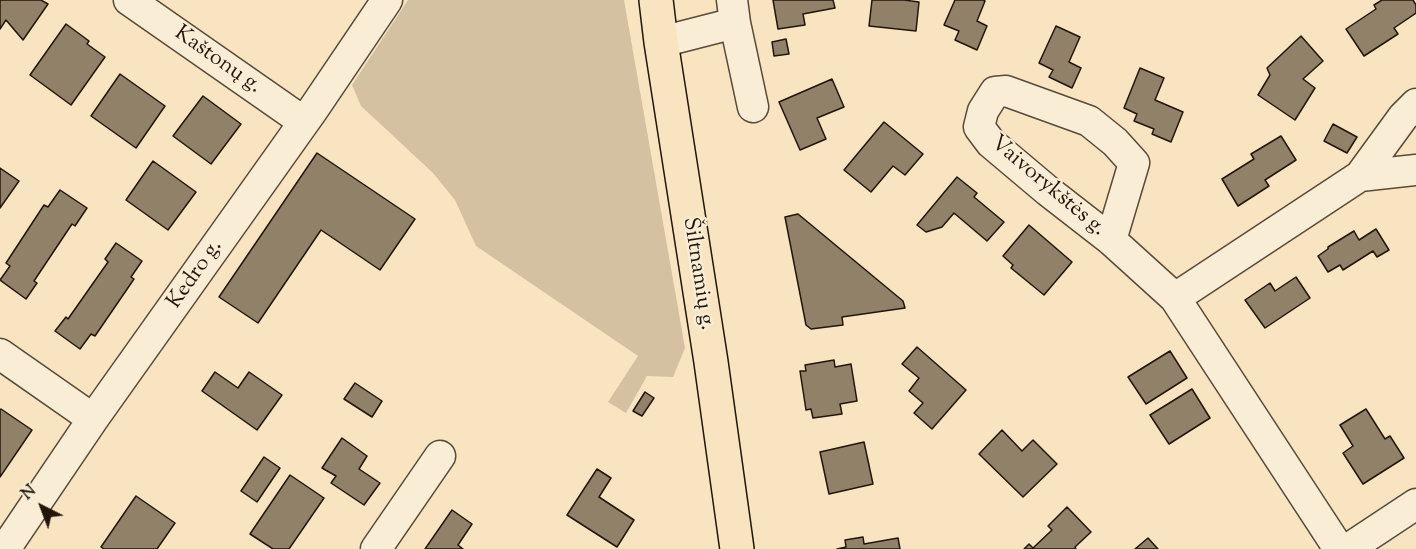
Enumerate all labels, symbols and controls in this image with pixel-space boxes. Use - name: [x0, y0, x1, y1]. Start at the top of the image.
- street label: Kaštonų g.: [168, 21, 266, 101]
- street label: Vaivorykštės g.: [984, 131, 1110, 243]
- street label: Šiltnamių g.: [675, 216, 719, 332]
- street label: Kedro g.: [163, 235, 229, 315]
- north arrow: [12, 477, 72, 537]
- text: N: [17, 480, 42, 506]

